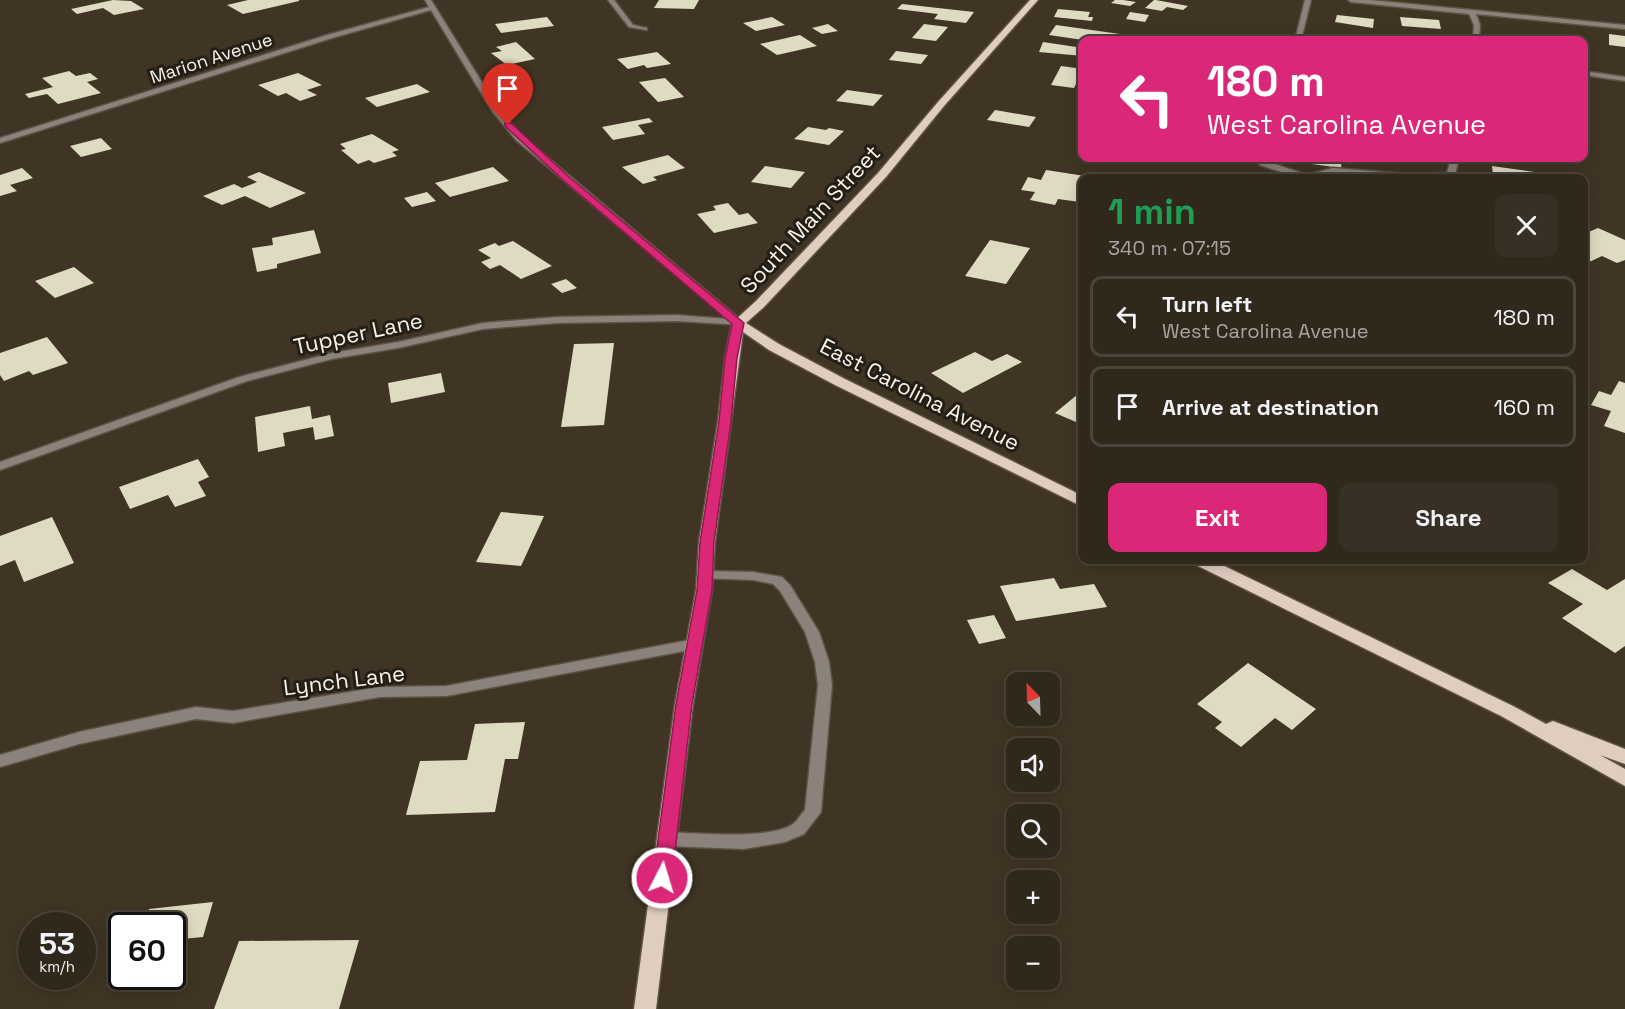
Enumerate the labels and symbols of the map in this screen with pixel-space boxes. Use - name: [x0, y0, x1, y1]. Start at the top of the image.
- street label: Marion Avenue: [147, 27, 275, 89]
- pin: [482, 63, 533, 125]
- street label: South Main Street: [734, 139, 886, 299]
- street label: Tupper Lane: [291, 306, 425, 360]
- street label: East Carolina Avenue: [815, 332, 1025, 456]
- street label: Lynch Lane: [282, 659, 406, 701]
- north arrow: [1006, 672, 1060, 726]
- position arrow: [630, 846, 694, 910]
- speed limit sign: 60: [108, 912, 186, 990]

